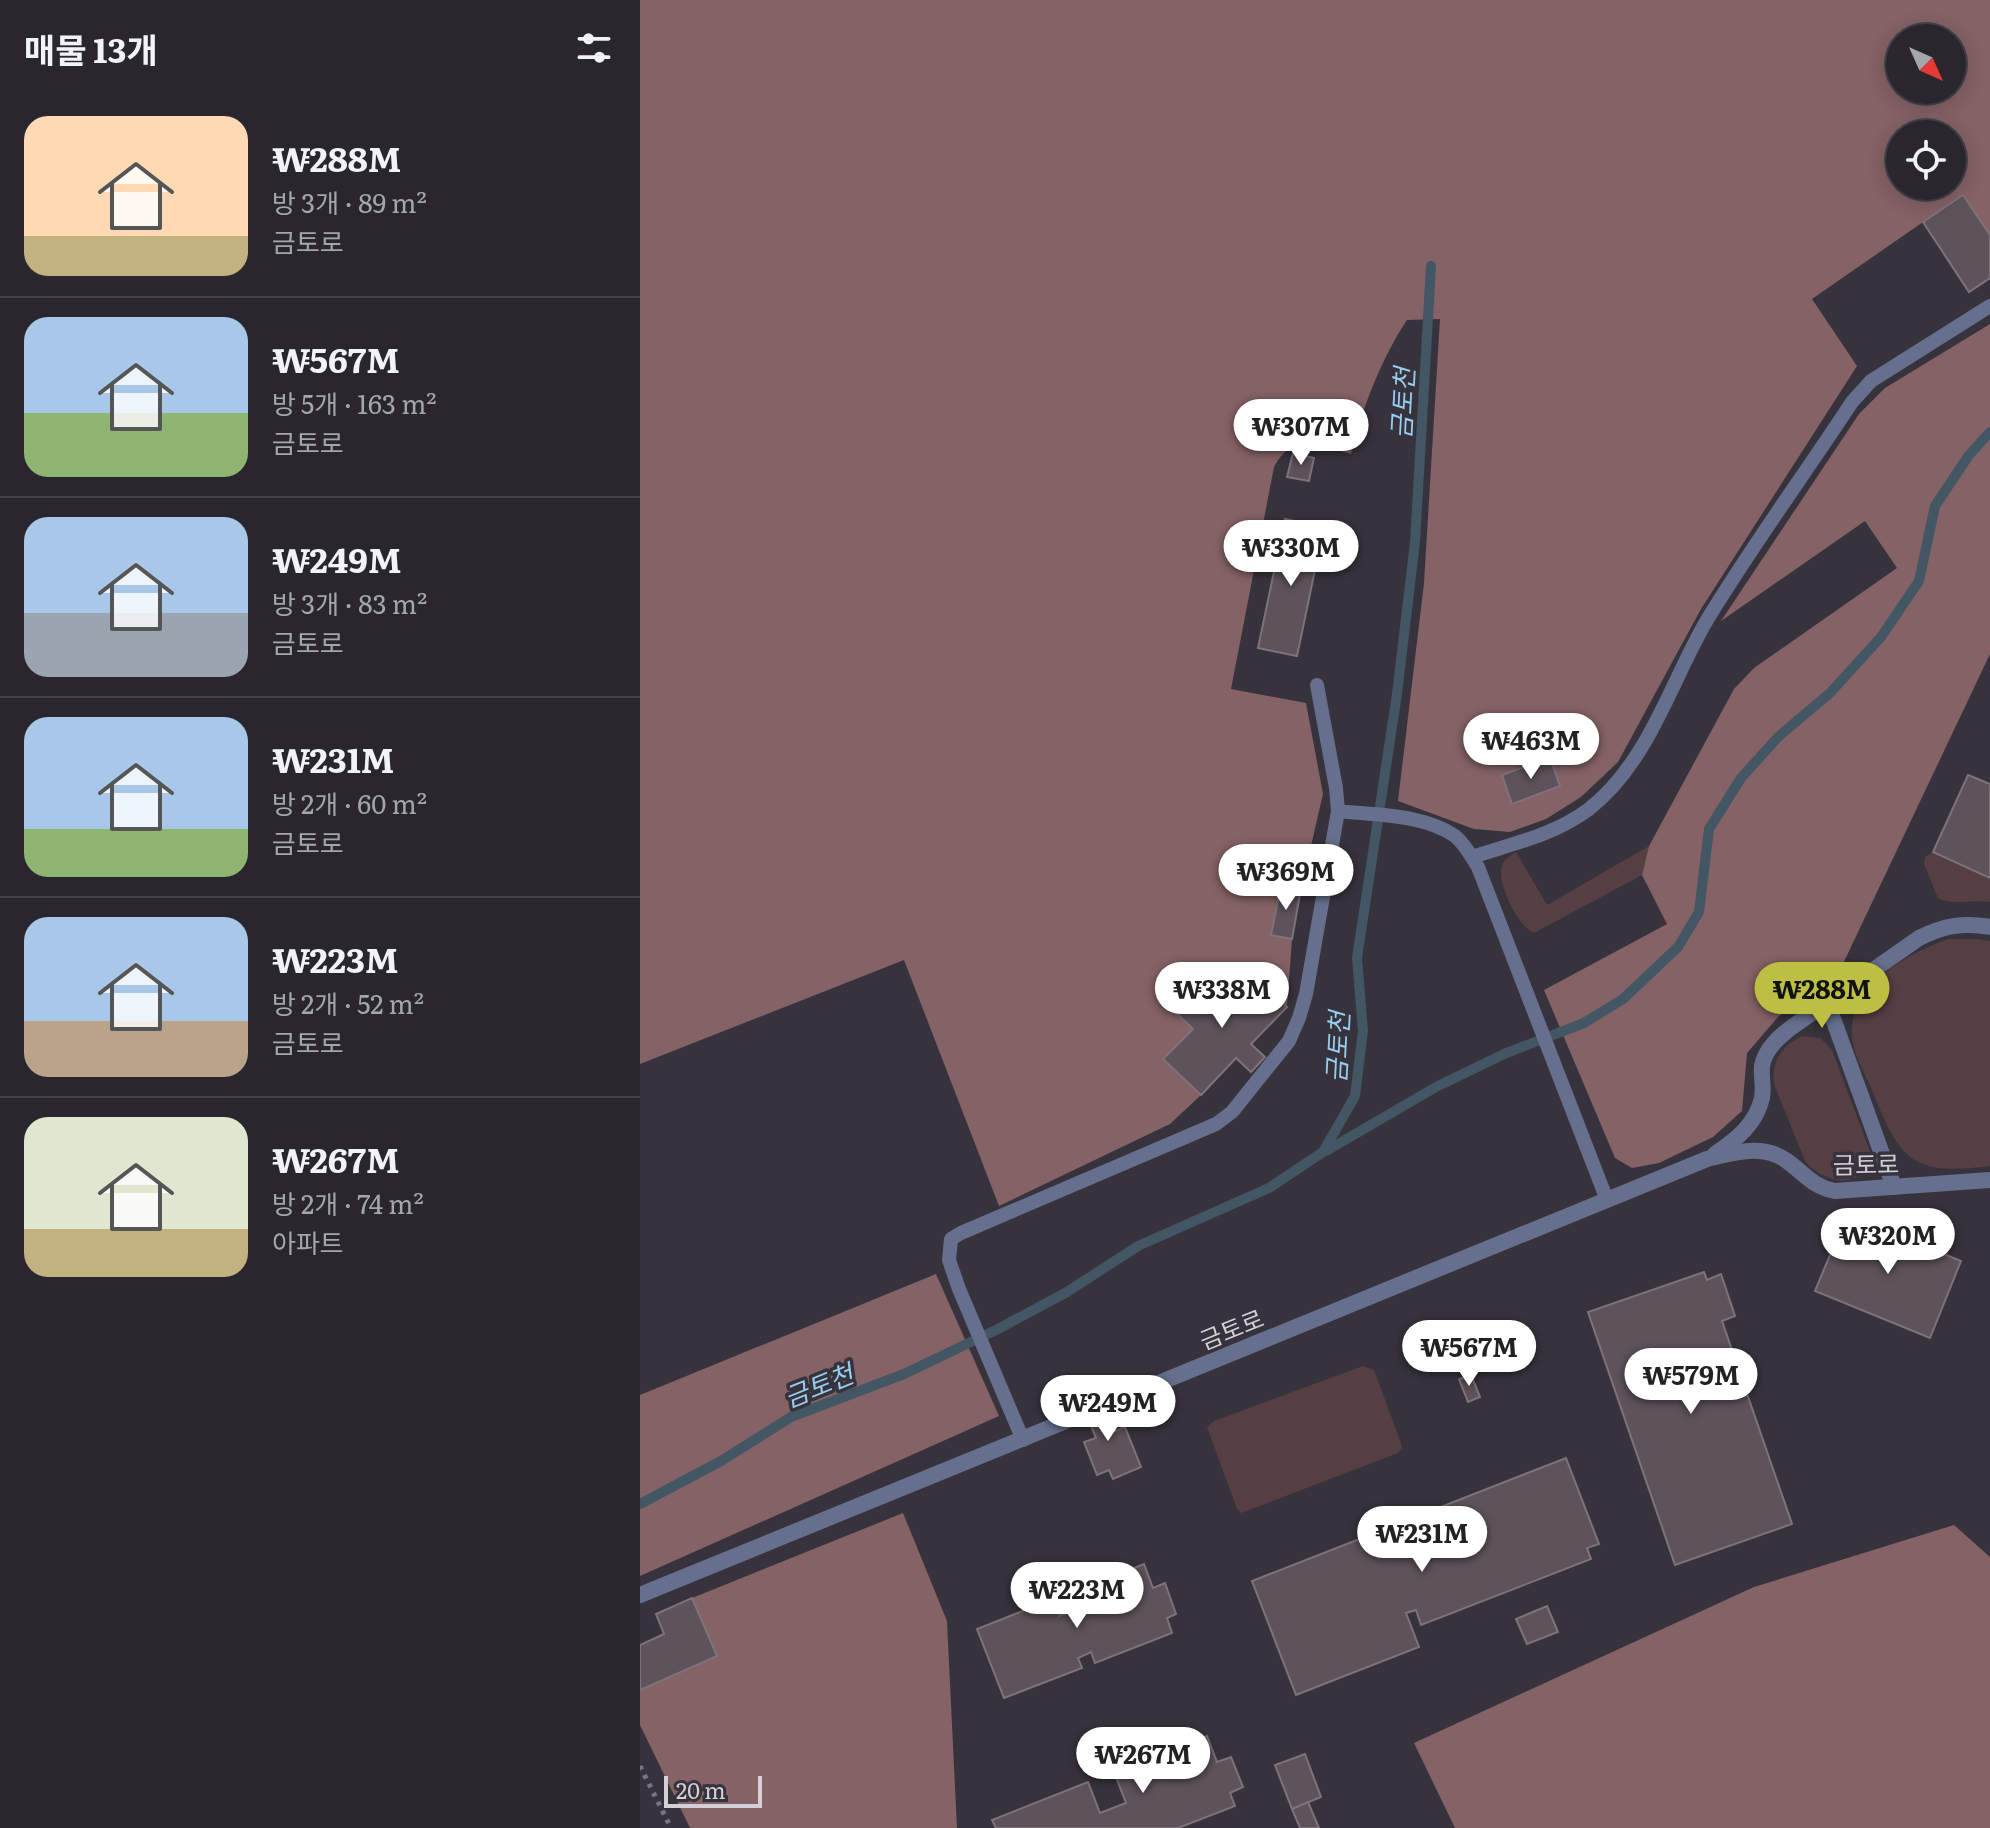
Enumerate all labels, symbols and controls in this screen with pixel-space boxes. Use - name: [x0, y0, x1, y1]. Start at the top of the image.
- text: 매물 13개: [24, 23, 158, 73]
- north arrow: [1886, 24, 1966, 104]
- map controls: [1886, 24, 1966, 200]
- icon: filters: [572, 26, 616, 70]
- button: locate: [1886, 120, 1966, 200]
- text: ₩288M: [272, 132, 401, 182]
- icon: home: [88, 148, 184, 244]
- text: 방 3개 · 89 m²: [272, 182, 427, 221]
- text: 금토로: [272, 221, 344, 260]
- text: ₩567M: [272, 333, 400, 383]
- icon: home: [88, 349, 184, 445]
- water label: 금토천: [1380, 363, 1423, 440]
- text: 방 5개 · 163 m²: [272, 383, 437, 422]
- pin: ₩307M: [1245, 399, 1357, 467]
- text: ₩307M: [1252, 405, 1350, 444]
- text: 금토로: [272, 422, 344, 461]
- pin: ₩330M: [1235, 520, 1347, 588]
- text: ₩330M: [1242, 526, 1340, 565]
- text: ₩249M: [272, 533, 401, 583]
- icon: home: [88, 549, 184, 645]
- text: 방 3개 · 83 m²: [272, 583, 427, 622]
- text: 금토로: [272, 622, 344, 661]
- pin: ₩463M: [1475, 713, 1587, 781]
- text: ₩463M: [1481, 719, 1581, 758]
- text: ₩231M: [272, 733, 394, 783]
- icon: home: [88, 749, 184, 845]
- text: 방 2개 · 60 m²: [272, 783, 427, 822]
- text: 금토로: [272, 822, 344, 861]
- pin: ₩369M: [1230, 844, 1342, 912]
- text: ₩369M: [1237, 850, 1335, 889]
- text: ₩223M: [272, 933, 399, 983]
- icon: home: [88, 949, 184, 1045]
- pin: ₩338M: [1166, 962, 1278, 1030]
- pin: ₩288M: [1766, 962, 1878, 1030]
- text: ₩338M: [1173, 968, 1271, 1007]
- text: ₩288M: [1773, 968, 1871, 1007]
- text: 방 2개 · 52 m²: [272, 983, 424, 1022]
- water label: 금토천: [1315, 1007, 1358, 1084]
- text: 금토로: [272, 1022, 344, 1061]
- text: ₩267M: [272, 1133, 400, 1183]
- street label: 금토로: [1833, 1145, 1899, 1181]
- icon: home: [88, 1149, 184, 1245]
- text: 방 2개 · 74 m²: [272, 1183, 424, 1222]
- pin: ₩320M: [1832, 1208, 1944, 1276]
- text: ₩320M: [1839, 1214, 1937, 1253]
- text: 아파트: [272, 1222, 344, 1261]
- street label: 금토로: [1194, 1299, 1268, 1357]
- pin: ₩567M: [1413, 1320, 1525, 1388]
- text: ₩567M: [1420, 1326, 1518, 1365]
- pin: ₩579M: [1635, 1348, 1747, 1416]
- water label: 금토천: [777, 1351, 861, 1416]
- text: ₩579M: [1642, 1354, 1740, 1393]
- pin: ₩249M: [1052, 1375, 1164, 1443]
- text: ₩249M: [1059, 1381, 1157, 1420]
- pin: ₩231M: [1366, 1506, 1478, 1574]
- text: ₩231M: [1375, 1512, 1469, 1551]
- pin: ₩223M: [1021, 1562, 1133, 1630]
- text: ₩223M: [1029, 1568, 1125, 1607]
- pin: ₩267M: [1087, 1727, 1199, 1795]
- text: ₩267M: [1094, 1733, 1192, 1772]
- scale bar: [664, 1772, 762, 1808]
- text: 20 m: [676, 1773, 726, 1806]

